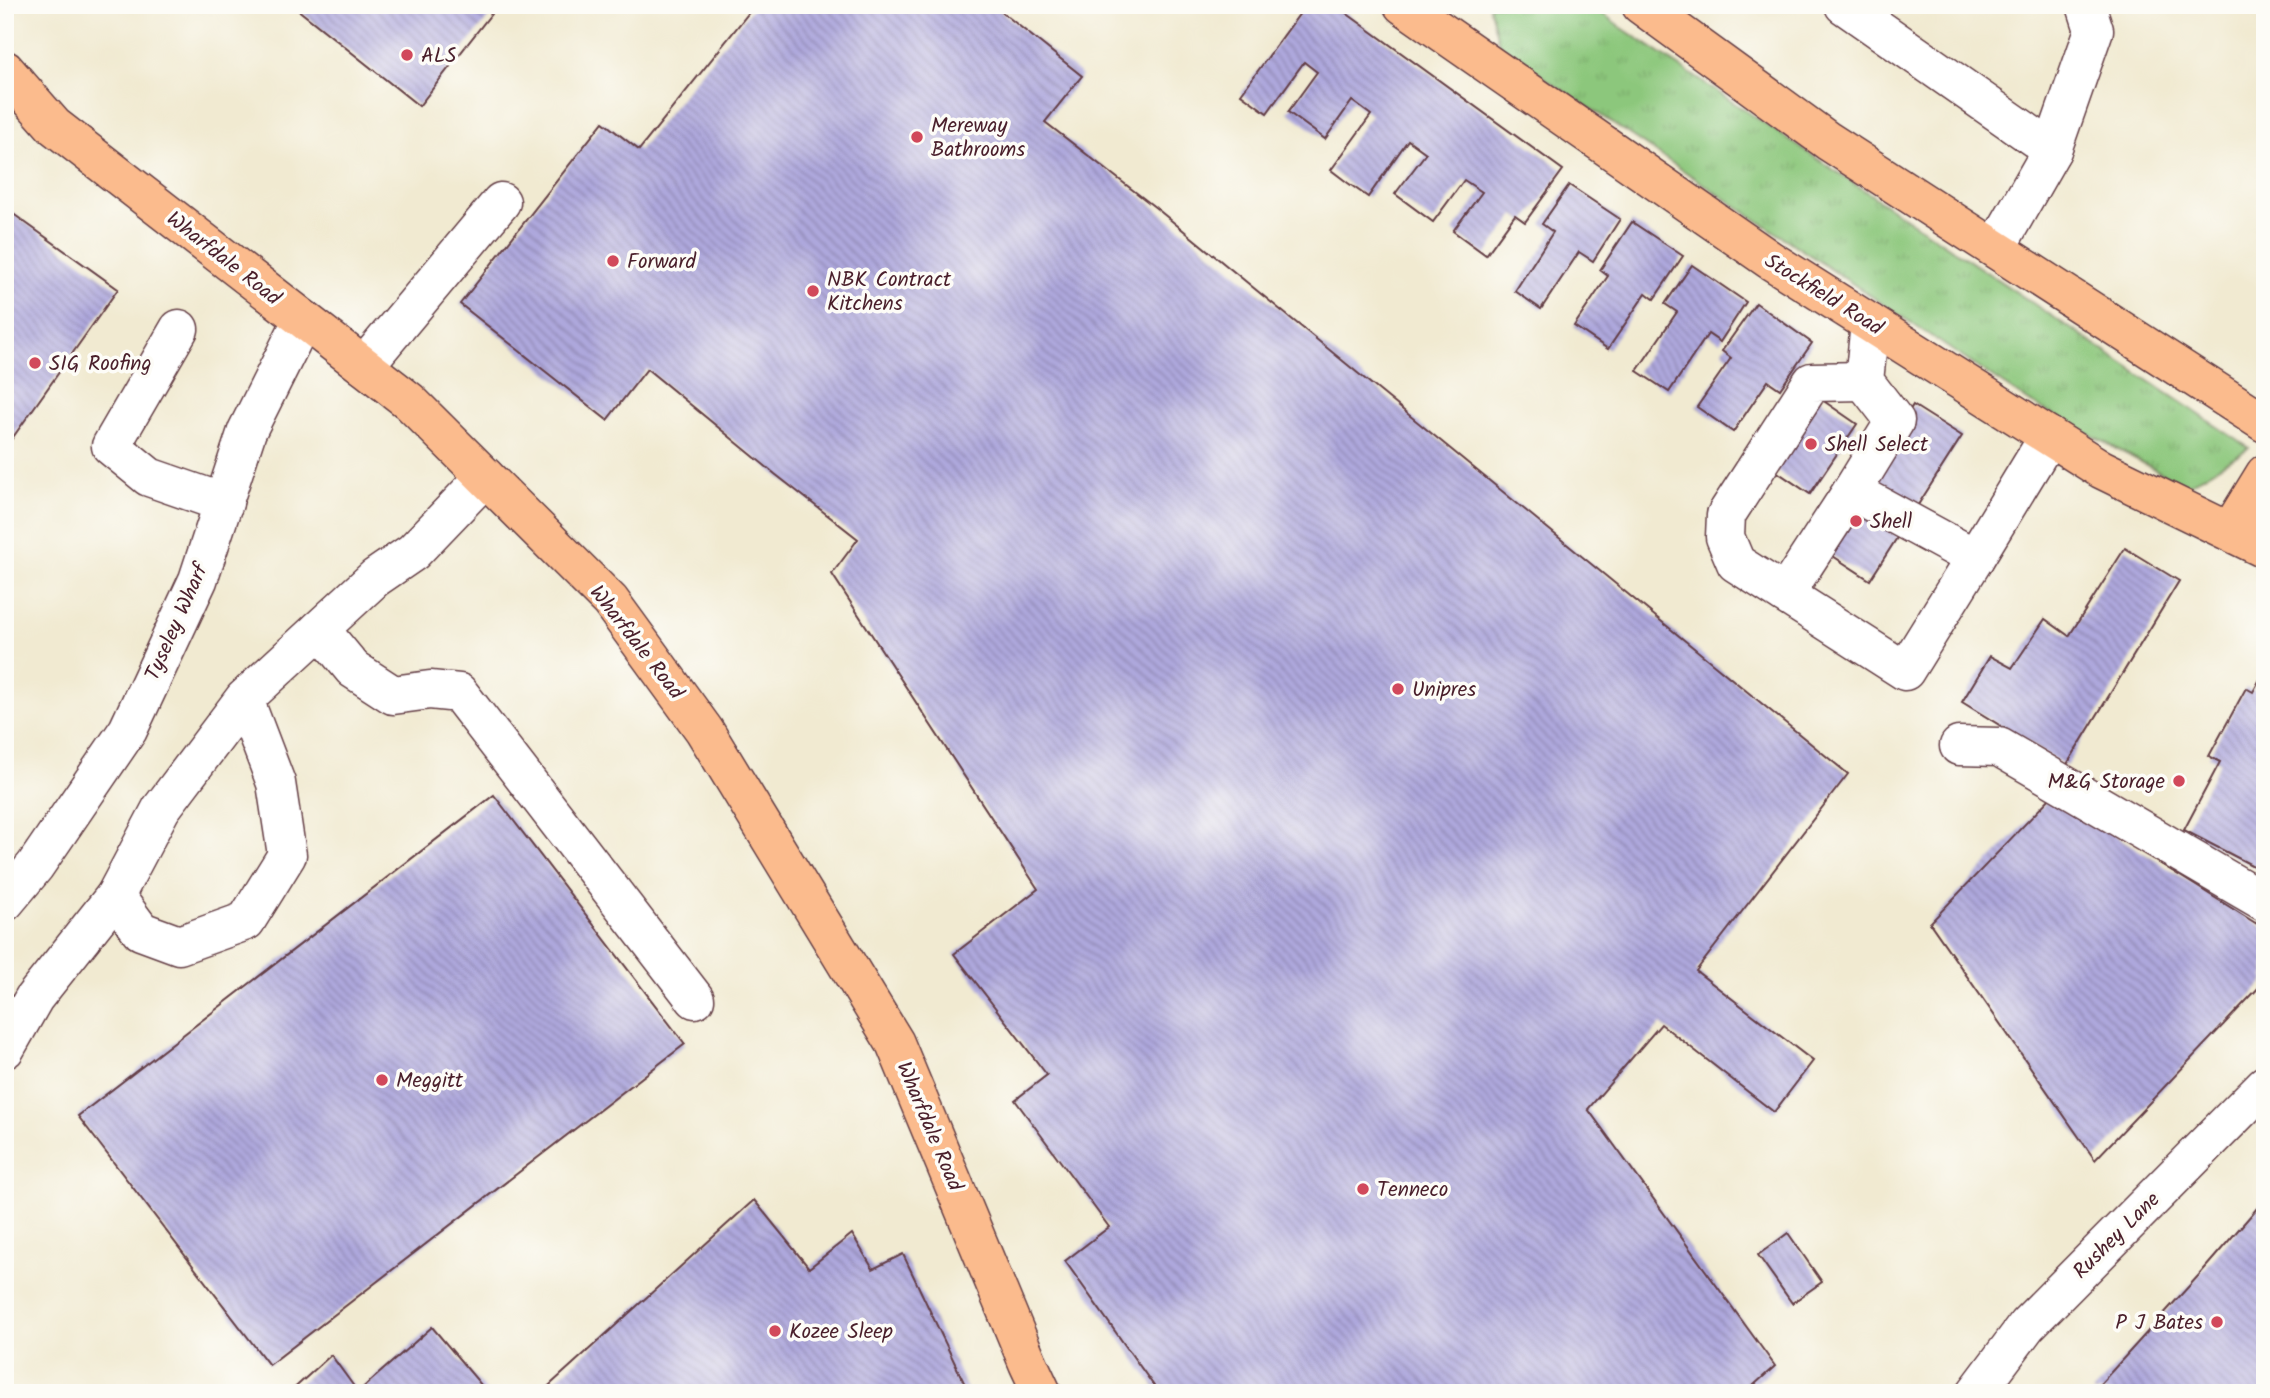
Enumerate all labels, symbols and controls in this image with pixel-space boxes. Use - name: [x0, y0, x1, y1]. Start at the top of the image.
- place label: ALS: [421, 40, 456, 73]
- marker: ALS: [399, 47, 415, 63]
- place label: Mereway Bathrooms: [931, 110, 1025, 167]
- marker: Mereway Bathrooms: [909, 129, 925, 145]
- street label: Wharfdale Road: [159, 204, 288, 315]
- place label: Forward: [627, 246, 696, 279]
- street label: Stockfield Road: [1757, 246, 1889, 345]
- marker: Forward: [605, 253, 621, 269]
- place label: NBK Contract Kitchens: [827, 264, 952, 321]
- marker: NBK Contract Kitchens: [805, 283, 821, 299]
- place label: SIG Roofing: [49, 348, 151, 381]
- marker: SIG Roofing: [27, 355, 43, 371]
- place label: Shell Select: [1825, 429, 1929, 462]
- marker: Shell Select: [1803, 436, 1819, 452]
- place label: Shell: [1870, 506, 1912, 539]
- marker: Shell: [1848, 513, 1864, 529]
- street label: Tyseley Wharf: [137, 557, 219, 686]
- street label: Wharfdale Road: [580, 578, 692, 708]
- place label: Unipres: [1412, 674, 1476, 707]
- marker: Unipres: [1390, 681, 1406, 697]
- place label: M&G Storage: [2047, 766, 2166, 799]
- marker: M&G Storage: [2171, 773, 2187, 789]
- street label: Wharfdale Road: [887, 1057, 971, 1197]
- place label: Meggitt: [396, 1065, 464, 1098]
- marker: Meggitt: [374, 1072, 390, 1088]
- place label: Tenneco: [1377, 1174, 1448, 1207]
- marker: Tenneco: [1355, 1181, 1371, 1197]
- street label: Rushey Lane: [2066, 1184, 2169, 1287]
- place label: P J Bates: [2115, 1307, 2203, 1340]
- marker: P J Bates: [2209, 1314, 2225, 1330]
- place label: Kozee Sleep: [789, 1316, 893, 1349]
- marker: Kozee Sleep: [767, 1323, 783, 1339]

